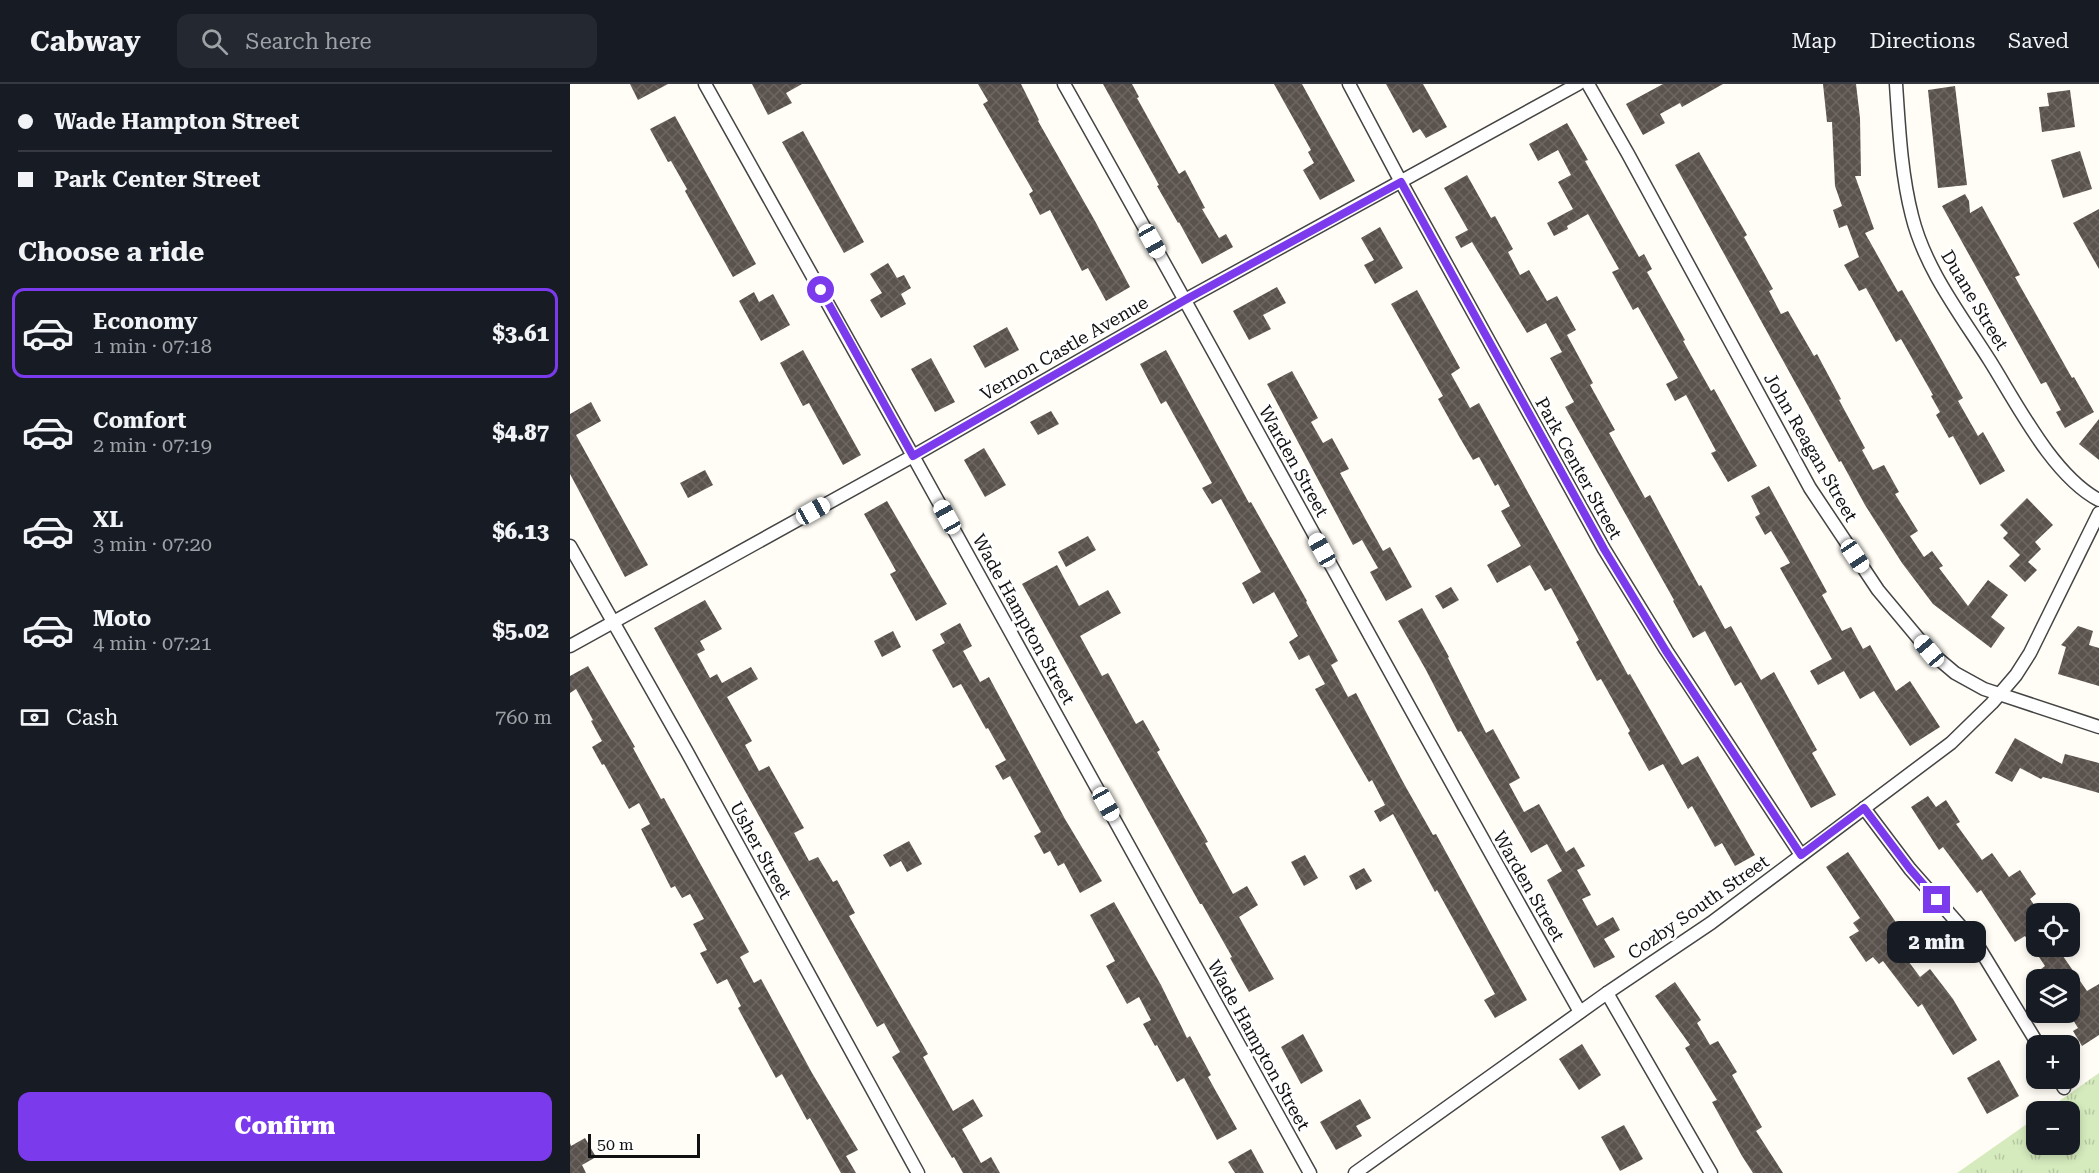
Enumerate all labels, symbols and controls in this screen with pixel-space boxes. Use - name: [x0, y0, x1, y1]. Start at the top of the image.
- search box: [177, 14, 597, 68]
- text: Cabway: [30, 25, 141, 58]
- icon: search: [198, 25, 231, 58]
- text: Search here: [246, 29, 372, 54]
- text: Map: [1792, 29, 1836, 53]
- text: Directions: [1869, 29, 1975, 53]
- text: Saved: [2008, 29, 2069, 53]
- text: Wade Hampton Street: [54, 109, 299, 134]
- text: Park Center Street: [54, 167, 260, 192]
- car: [1135, 221, 1169, 261]
- text: Choose a ride: [18, 236, 204, 268]
- street label: Duane Street: [1937, 246, 2013, 354]
- route start: [807, 276, 834, 303]
- street label: Vernon Castle Avenue: [976, 291, 1152, 405]
- icon: car: [21, 306, 75, 360]
- text: Economy: [93, 309, 197, 334]
- text: $3.61: [492, 321, 549, 346]
- text: 1 min · 07:18: [93, 334, 212, 358]
- street label: John Reagan Street: [1760, 369, 1862, 525]
- street label: Park Center Street: [1531, 394, 1627, 543]
- street label: Warden Street: [1255, 402, 1333, 520]
- icon: car: [21, 405, 75, 459]
- text: Comfort: [93, 408, 186, 433]
- text: $4.87: [492, 420, 549, 445]
- text: 2 min · 07:19: [93, 433, 212, 457]
- car: [793, 494, 833, 528]
- car: [930, 497, 964, 537]
- icon: car: [21, 504, 75, 558]
- text: XL: [93, 507, 123, 532]
- text: $6.13: [492, 519, 549, 544]
- street label: Wade Hampton Street: [968, 530, 1080, 708]
- car: [1305, 530, 1339, 570]
- text: 3 min · 07:20: [93, 532, 212, 556]
- car: [1837, 536, 1873, 576]
- icon: car: [21, 603, 75, 657]
- text: Moto: [93, 606, 151, 631]
- text: $5.02: [492, 618, 549, 643]
- text: 4 min · 07:21: [93, 631, 212, 655]
- car: [1911, 631, 1947, 671]
- icon: cash: [18, 701, 51, 734]
- text: Cash: [66, 705, 118, 730]
- text: 760 m: [495, 705, 552, 729]
- car: [1089, 784, 1123, 824]
- street label: Usher Street: [726, 798, 796, 902]
- street label: Warden Street: [1489, 827, 1569, 945]
- street label: Cozby South Street: [1623, 850, 1773, 964]
- route end: [1923, 886, 1950, 913]
- map controls: [2026, 903, 2080, 1155]
- button: locate: [2026, 903, 2080, 957]
- callout: 2 min: [1888, 921, 1986, 963]
- text: 2 min: [1908, 930, 1965, 954]
- street label: Wade Hampton Street: [1203, 956, 1315, 1134]
- button: layers: [2026, 969, 2080, 1023]
- button: +: [2026, 1035, 2080, 1089]
- button: Confirm: [18, 1092, 552, 1161]
- button: −: [2026, 1101, 2080, 1155]
- scale bar: [588, 1131, 700, 1158]
- text: 50 m: [597, 1135, 634, 1154]

